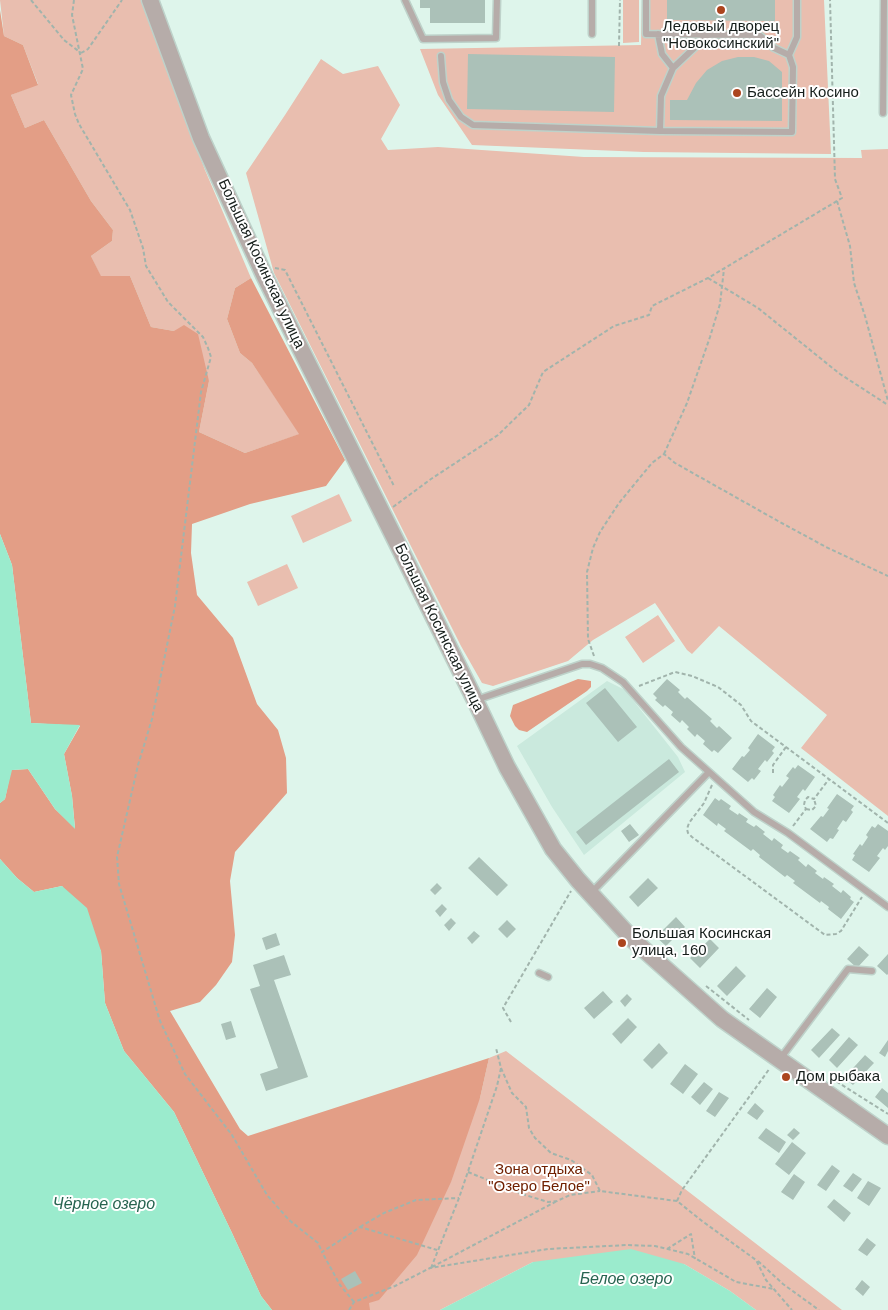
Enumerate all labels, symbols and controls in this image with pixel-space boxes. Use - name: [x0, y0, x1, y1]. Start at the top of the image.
- marker: Ледовый дворец "Новокосинский": [715, 4, 727, 16]
- place label: Ледовый дворец "Новокосинский": [663, 18, 779, 53]
- place label: Бассейн Косино: [747, 84, 859, 102]
- marker: Бассейн Косино: [731, 87, 743, 99]
- street label: Большая Косинская улица: [214, 177, 308, 351]
- street label: Большая Косинская улица: [390, 541, 488, 715]
- place label: Большая Косинская улица, 160: [632, 925, 771, 960]
- marker: Большая Косинская улица, 160: [616, 937, 628, 949]
- place label: Дом рыбака: [796, 1068, 880, 1086]
- marker: Дом рыбака: [780, 1071, 792, 1083]
- park label: Зона отдыха "Озеро Белое": [488, 1161, 590, 1196]
- water label: Чёрное озеро: [53, 1195, 155, 1215]
- water label: Белое озеро: [580, 1270, 672, 1290]

